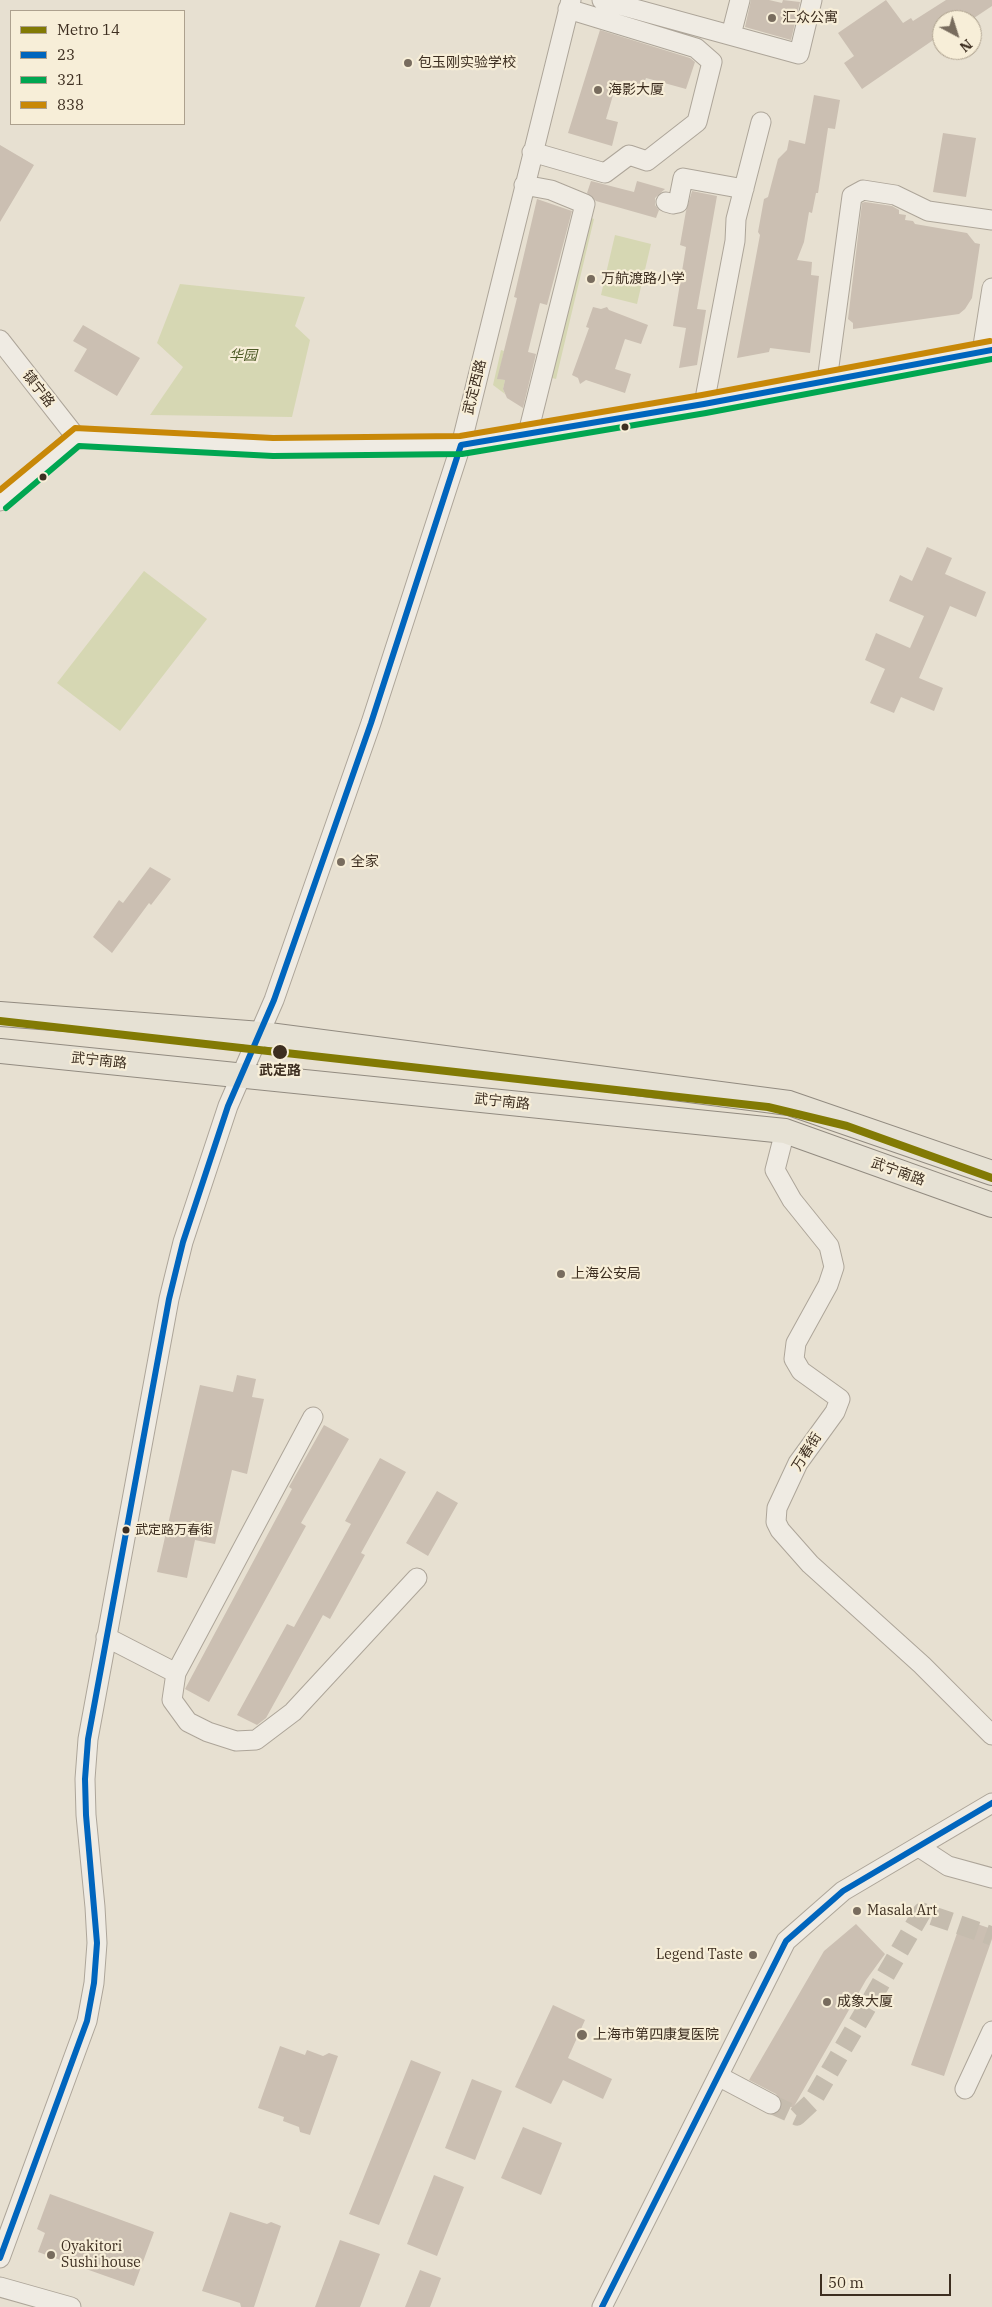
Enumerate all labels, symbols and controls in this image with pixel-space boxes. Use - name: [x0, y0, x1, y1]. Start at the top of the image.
- legend: [10, 10, 185, 125]
- place label: 汇众公寓: [782, 10, 838, 26]
- north arrow: [932, 10, 982, 60]
- marker: 汇众公寓: [766, 12, 778, 24]
- text: Metro 14: [57, 20, 120, 39]
- text: N: [956, 35, 976, 56]
- text: 23: [57, 45, 75, 64]
- place label: 包玉刚实验学校: [418, 55, 516, 71]
- marker: 包玉刚实验学校: [402, 57, 414, 69]
- text: 321: [57, 70, 84, 89]
- place label: 海影大厦: [608, 82, 664, 98]
- marker: 海影大厦: [592, 84, 604, 96]
- text: 838: [57, 95, 84, 114]
- place label: 万航渡路小学: [601, 271, 685, 287]
- marker: 万航渡路小学: [585, 273, 597, 285]
- park label: 华园: [229, 348, 257, 364]
- street label: 武定西路: [460, 358, 490, 416]
- street label: 镇宁路: [18, 367, 58, 411]
- unlabelled marker: [620, 422, 630, 432]
- unlabelled marker: [38, 472, 48, 482]
- place label: 全家: [351, 854, 379, 870]
- marker: 全家: [335, 856, 347, 868]
- marker: 武定路: [271, 1043, 289, 1061]
- street label: 武宁南路: [70, 1050, 128, 1072]
- place label: 武定路: [259, 1063, 301, 1079]
- street label: 武宁南路: [473, 1091, 531, 1113]
- street label: 武宁南路: [869, 1155, 927, 1189]
- place label: 上海公安局: [571, 1266, 641, 1282]
- marker: 上海公安局: [555, 1268, 567, 1280]
- street label: 万春街: [789, 1430, 825, 1474]
- place label: 武定路万春街: [135, 1522, 213, 1538]
- marker: 武定路万春街: [121, 1525, 131, 1535]
- place label: Masala Art: [867, 1903, 937, 1919]
- marker: Masala Art: [851, 1905, 863, 1917]
- place label: Legend Taste: [656, 1947, 743, 1963]
- marker: Legend Taste: [747, 1949, 759, 1961]
- place label: 成象大厦: [837, 1994, 893, 2010]
- marker: 成象大厦: [821, 1996, 833, 2008]
- place label: 上海市第四康复医院: [593, 2027, 719, 2043]
- marker: 上海市第四康复医院: [575, 2028, 589, 2042]
- place label: Oyakitori Sushi house: [61, 2239, 141, 2272]
- marker: Oyakitori Sushi house: [45, 2249, 57, 2261]
- scale bar: [822, 2264, 953, 2296]
- text: 50 m: [828, 2273, 864, 2292]

